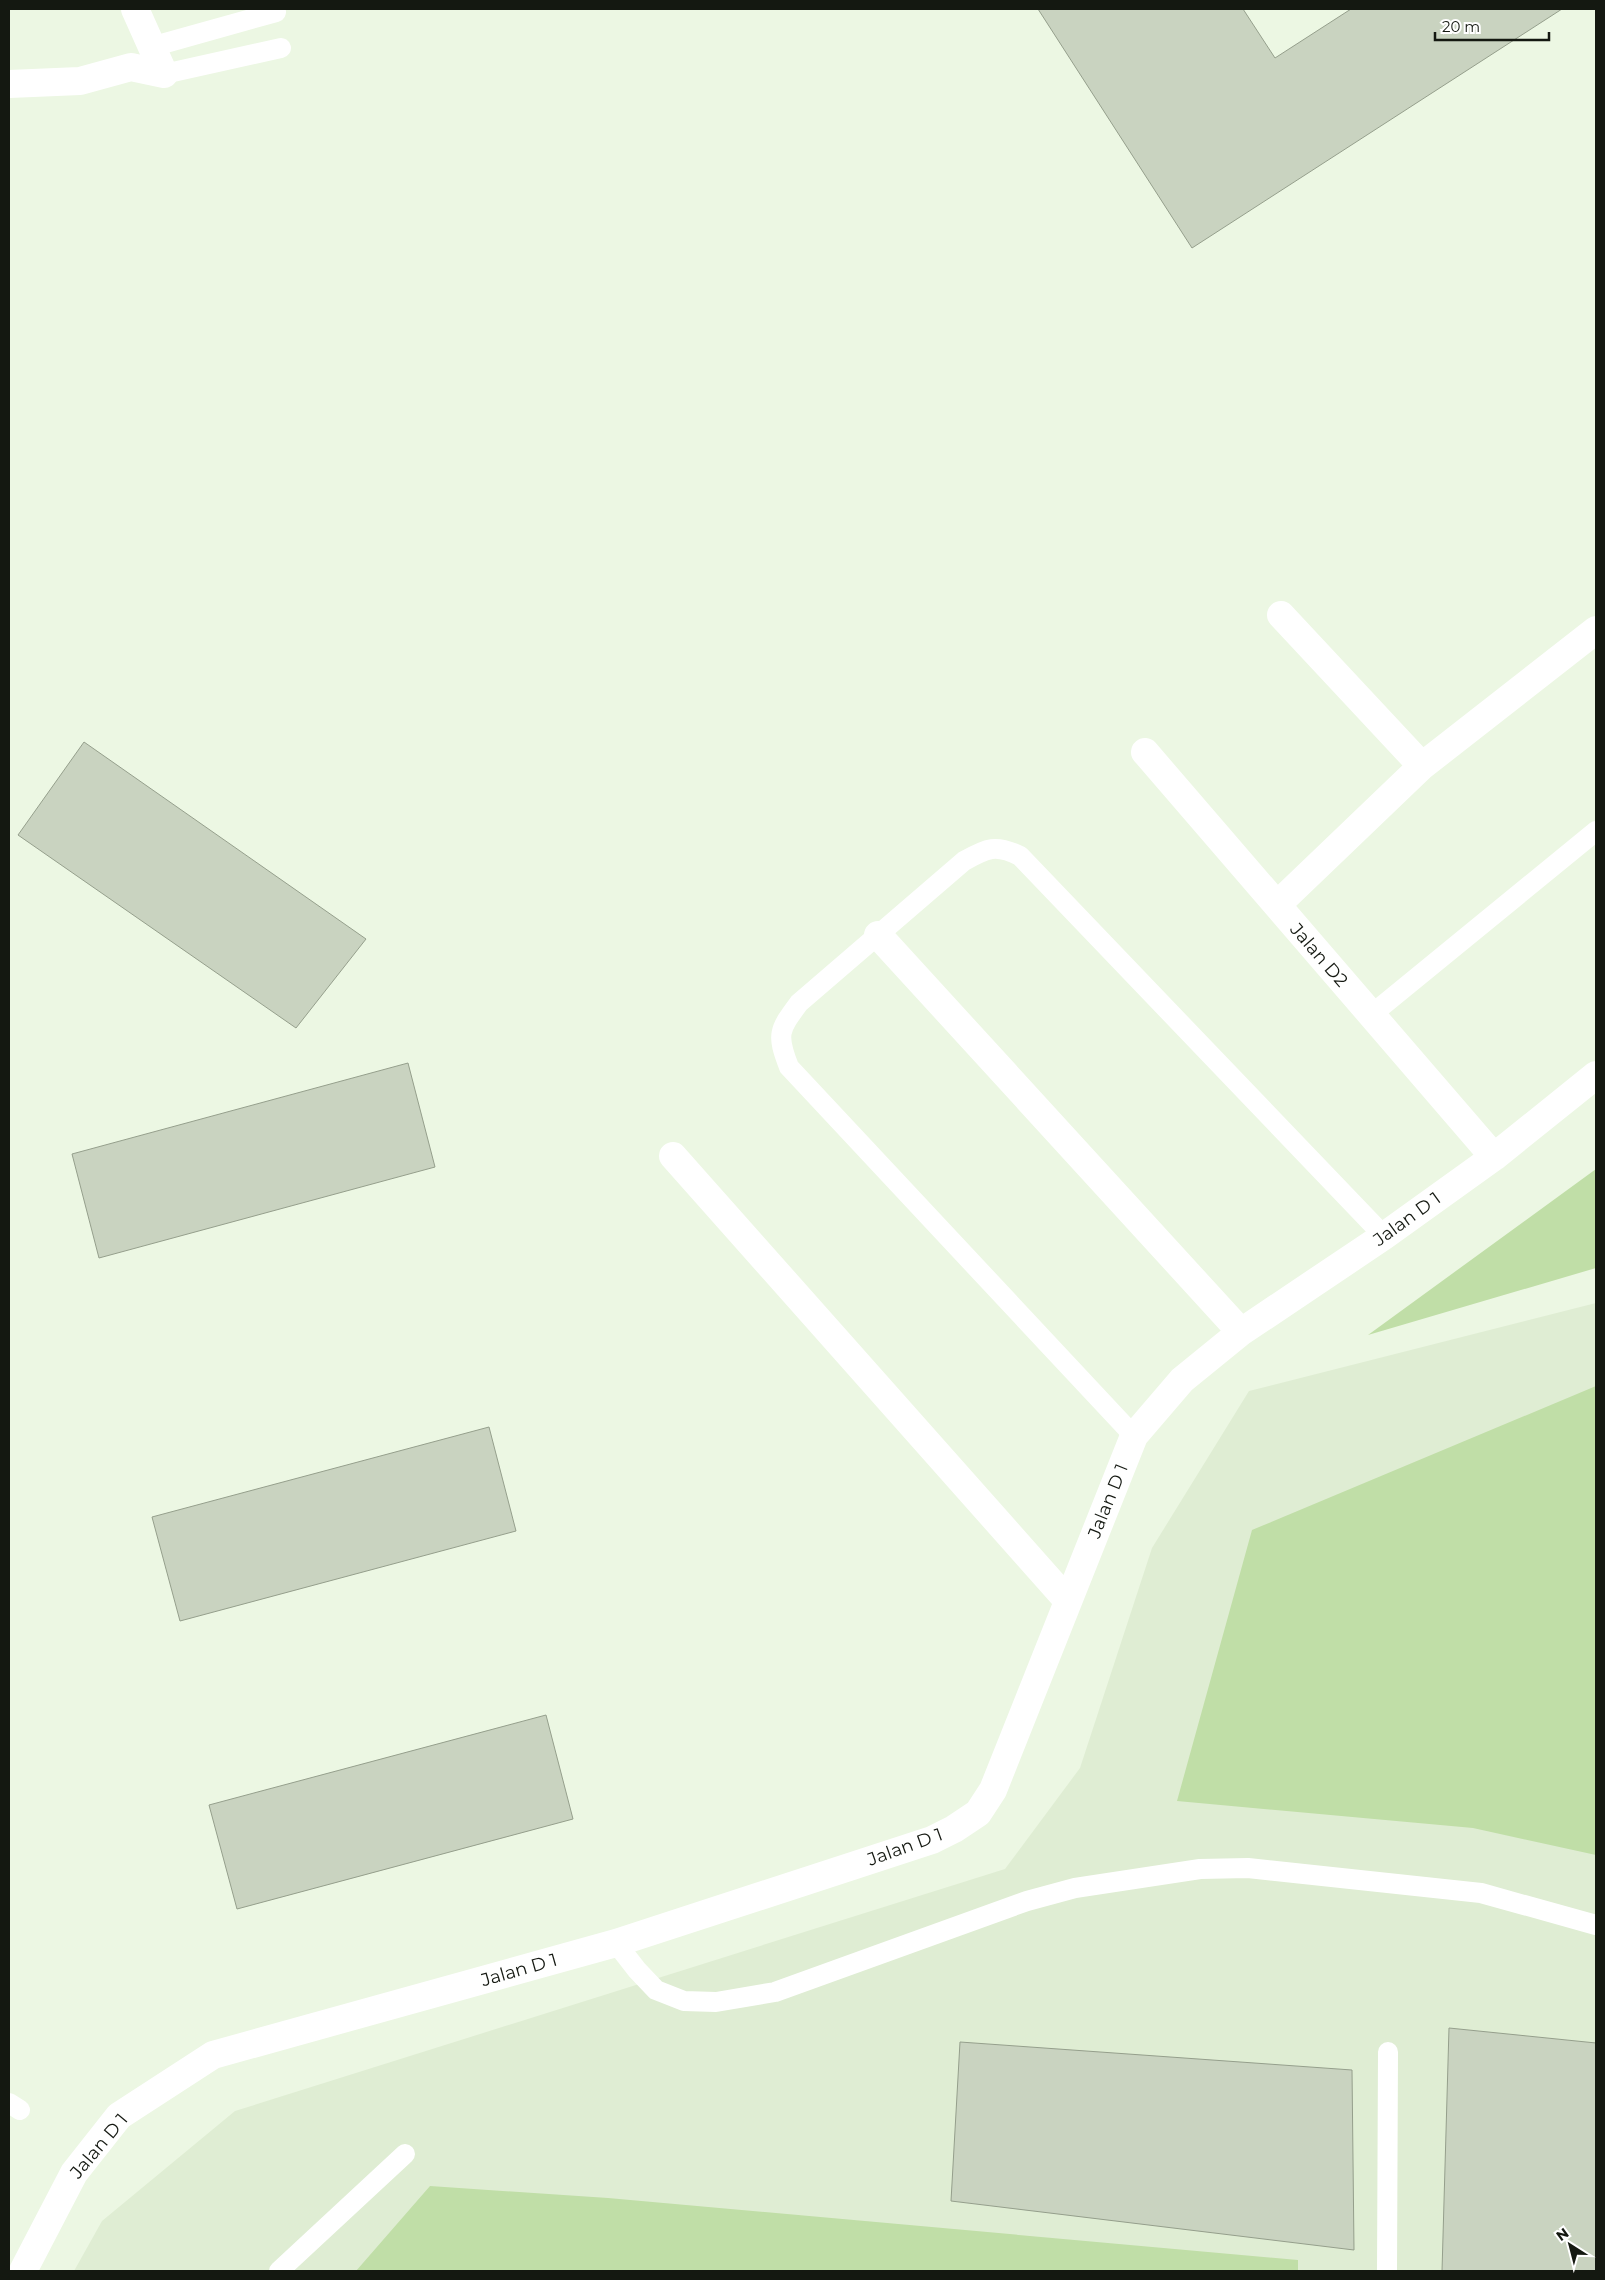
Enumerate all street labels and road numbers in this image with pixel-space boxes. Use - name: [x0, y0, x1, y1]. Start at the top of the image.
- street label: Jalan D2: [1285, 918, 1353, 991]
- street label: Jalan D 1: [1368, 1187, 1445, 1251]
- street label: Jalan D 1: [1083, 1461, 1133, 1542]
- street label: Jalan D 1: [864, 1823, 945, 1871]
- street label: Jalan D 1: [477, 1949, 560, 1992]
- street label: Jalan D 1: [65, 2109, 133, 2184]

